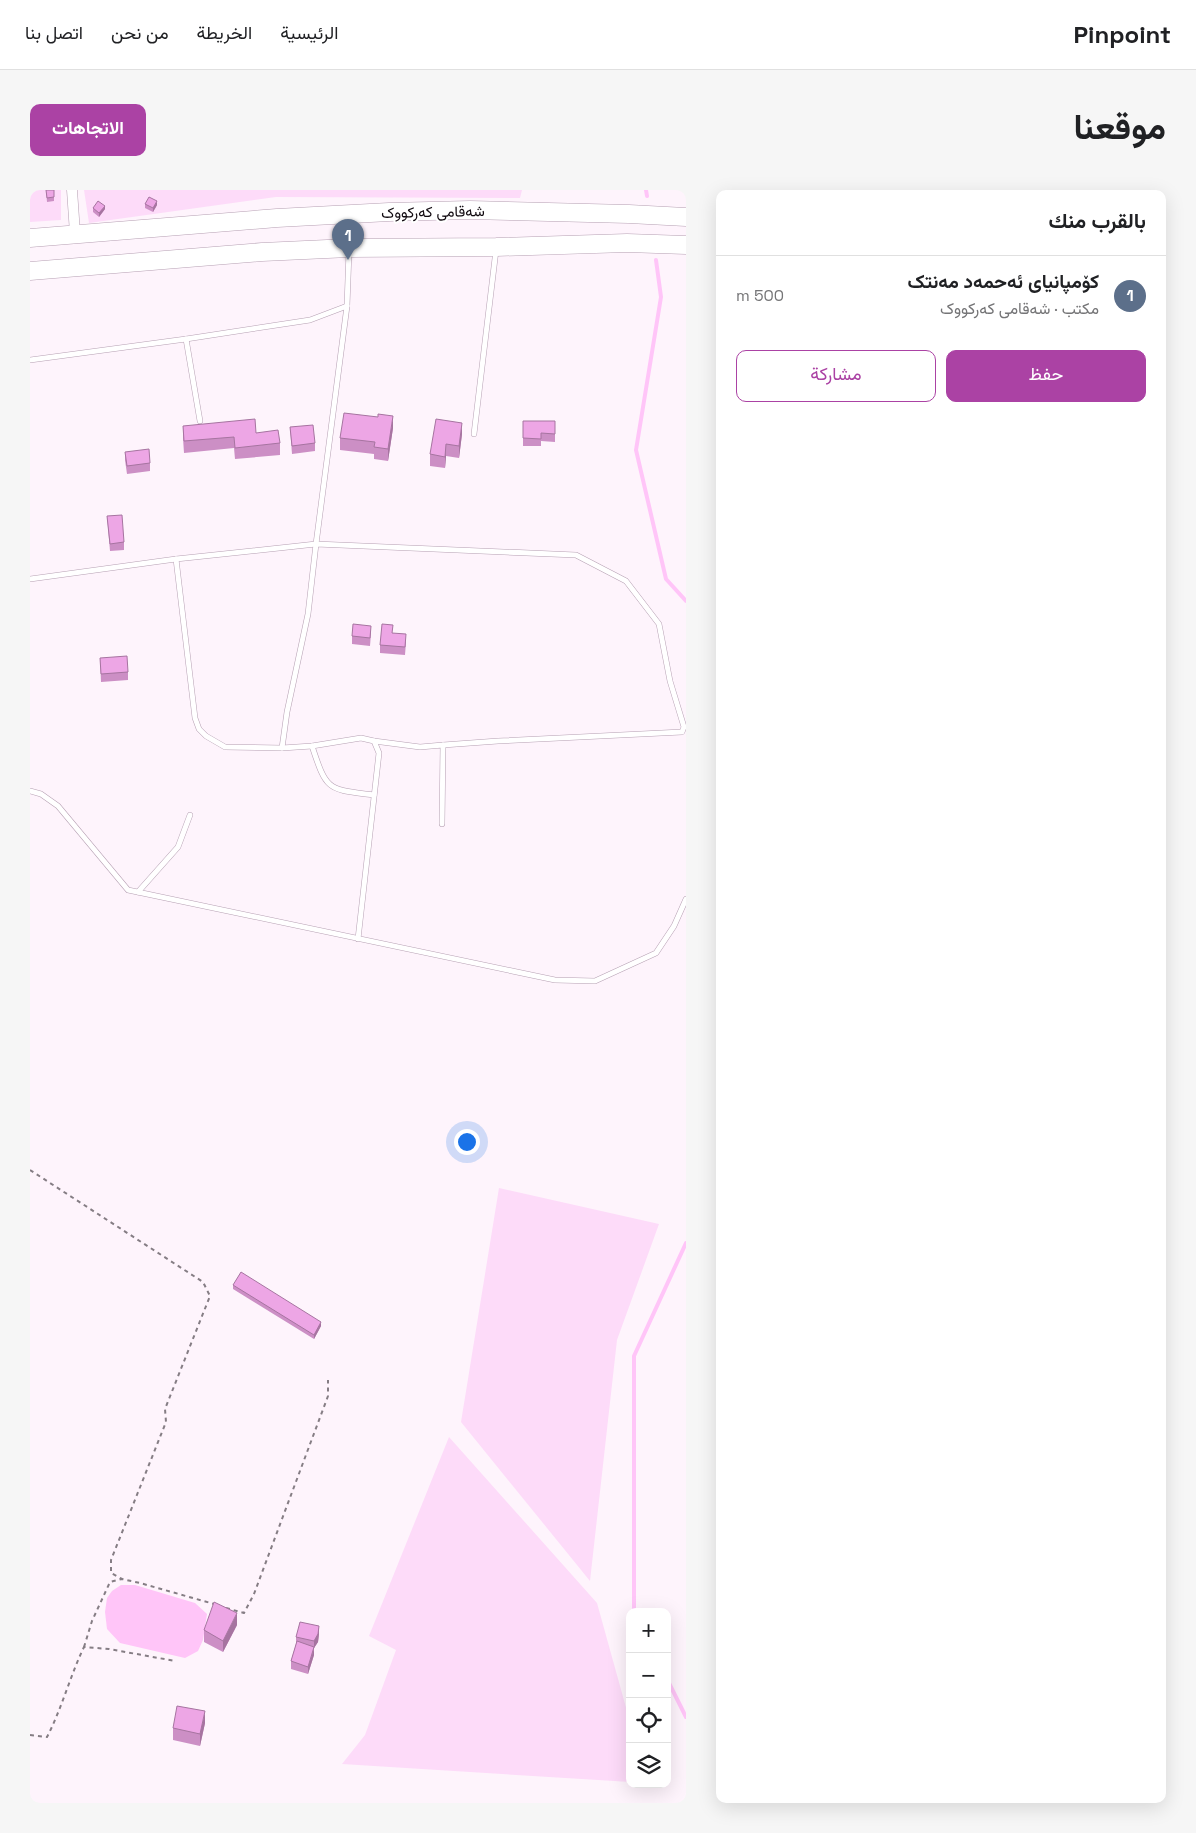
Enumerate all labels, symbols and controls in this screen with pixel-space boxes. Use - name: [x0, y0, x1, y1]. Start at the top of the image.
- text: Pinpoint: [1074, 19, 1171, 50]
- text: اتصل بنا: [25, 21, 83, 44]
- text: من نحن: [111, 21, 169, 44]
- text: الخريطة: [197, 21, 252, 44]
- text: الرئيسية: [280, 21, 338, 44]
- button: الاتجاهات: [30, 104, 146, 156]
- text: موقعنا: [1073, 105, 1166, 149]
- street label: شەقامی کەرکووک: [381, 201, 485, 223]
- text: بالقرب منك: [1048, 207, 1146, 234]
- pin: 1: [332, 219, 364, 260]
- text: کۆمپانیای ئەحمەد مەنتک: [907, 269, 1099, 294]
- text: 500 m: [736, 285, 784, 306]
- text: 1: [1126, 285, 1134, 306]
- text: مكتب · شەقامی کەرکووک: [940, 298, 1099, 319]
- button: مشاركة: [736, 350, 936, 402]
- button: حفظ: [946, 350, 1146, 402]
- your location: [454, 1129, 480, 1155]
- map controls: [626, 1608, 671, 1788]
- button: +: [626, 1608, 671, 1653]
- button: −: [626, 1653, 671, 1698]
- button: locate: [626, 1698, 671, 1743]
- button: layers: [626, 1743, 671, 1788]

